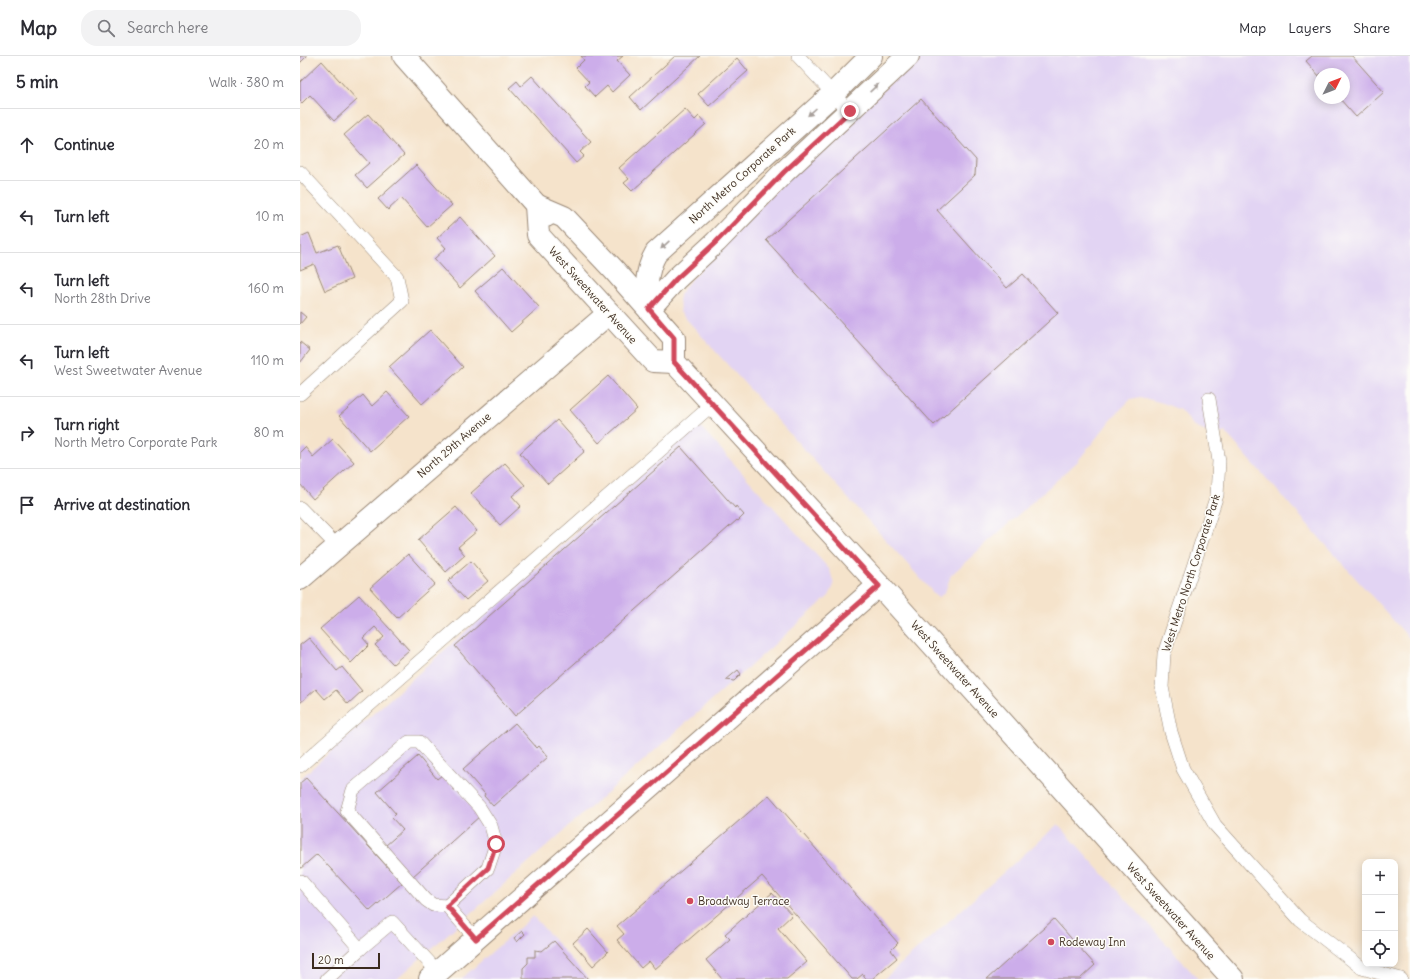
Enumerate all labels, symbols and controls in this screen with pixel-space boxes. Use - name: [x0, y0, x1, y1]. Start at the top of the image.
- search box: [81, 10, 361, 46]
- text: Map: [20, 16, 57, 40]
- icon: search: [95, 17, 117, 39]
- text: Search here: [127, 18, 208, 37]
- text: Map: [1239, 19, 1266, 37]
- text: Layers: [1288, 19, 1331, 37]
- text: Share: [1353, 19, 1390, 37]
- north arrow: [1314, 68, 1350, 104]
- text: 5 min: [16, 71, 58, 93]
- text: Walk · 380 m: [209, 74, 284, 91]
- one-way arrow: [869, 83, 879, 93]
- route end: [841, 102, 859, 120]
- one-way arrow: [807, 107, 817, 117]
- street label: North Metro Corporate Park: [686, 123, 798, 226]
- icon: ahead: [16, 134, 38, 156]
- text: Continue: [54, 135, 115, 154]
- text: 20 m: [254, 136, 284, 153]
- icon: left: [16, 206, 38, 228]
- text: Turn left: [54, 207, 109, 226]
- text: 10 m: [256, 208, 284, 225]
- one-way arrow: [659, 241, 670, 250]
- street label: West Sweetwater Avenue: [546, 244, 640, 346]
- text: Turn left: [54, 271, 109, 290]
- icon: left: [16, 278, 38, 300]
- text: 160 m: [248, 280, 284, 297]
- text: North 28th Drive: [54, 290, 151, 307]
- text: Turn left: [54, 343, 109, 362]
- icon: left: [16, 350, 38, 372]
- text: 110 m: [251, 352, 284, 369]
- text: West Sweetwater Avenue: [54, 362, 202, 379]
- street label: North 29th Avenue: [414, 409, 494, 481]
- text: Turn right: [54, 415, 119, 434]
- icon: right: [16, 422, 38, 444]
- text: 80 m: [253, 424, 284, 441]
- text: North Metro Corporate Park: [54, 434, 217, 451]
- street label: West Metro North Corporate Park: [1159, 492, 1223, 654]
- icon: arrive: [16, 494, 38, 516]
- text: Arrive at destination: [54, 495, 190, 514]
- street label: West Sweetwater Avenue: [908, 618, 1002, 720]
- route start: [487, 835, 505, 853]
- map controls: [1362, 859, 1398, 967]
- button: +: [1362, 859, 1398, 895]
- street label: West Sweetwater Avenue: [1124, 860, 1218, 962]
- place label: Broadway Terrace: [698, 894, 790, 908]
- button: −: [1362, 895, 1398, 931]
- marker: Broadway Terrace: [685, 896, 695, 906]
- button: locate: [1362, 931, 1398, 967]
- place label: Rodeway Inn: [1059, 935, 1126, 949]
- marker: Rodeway Inn: [1046, 937, 1056, 947]
- scale bar: [312, 951, 380, 970]
- text: 20 m: [318, 953, 344, 967]

